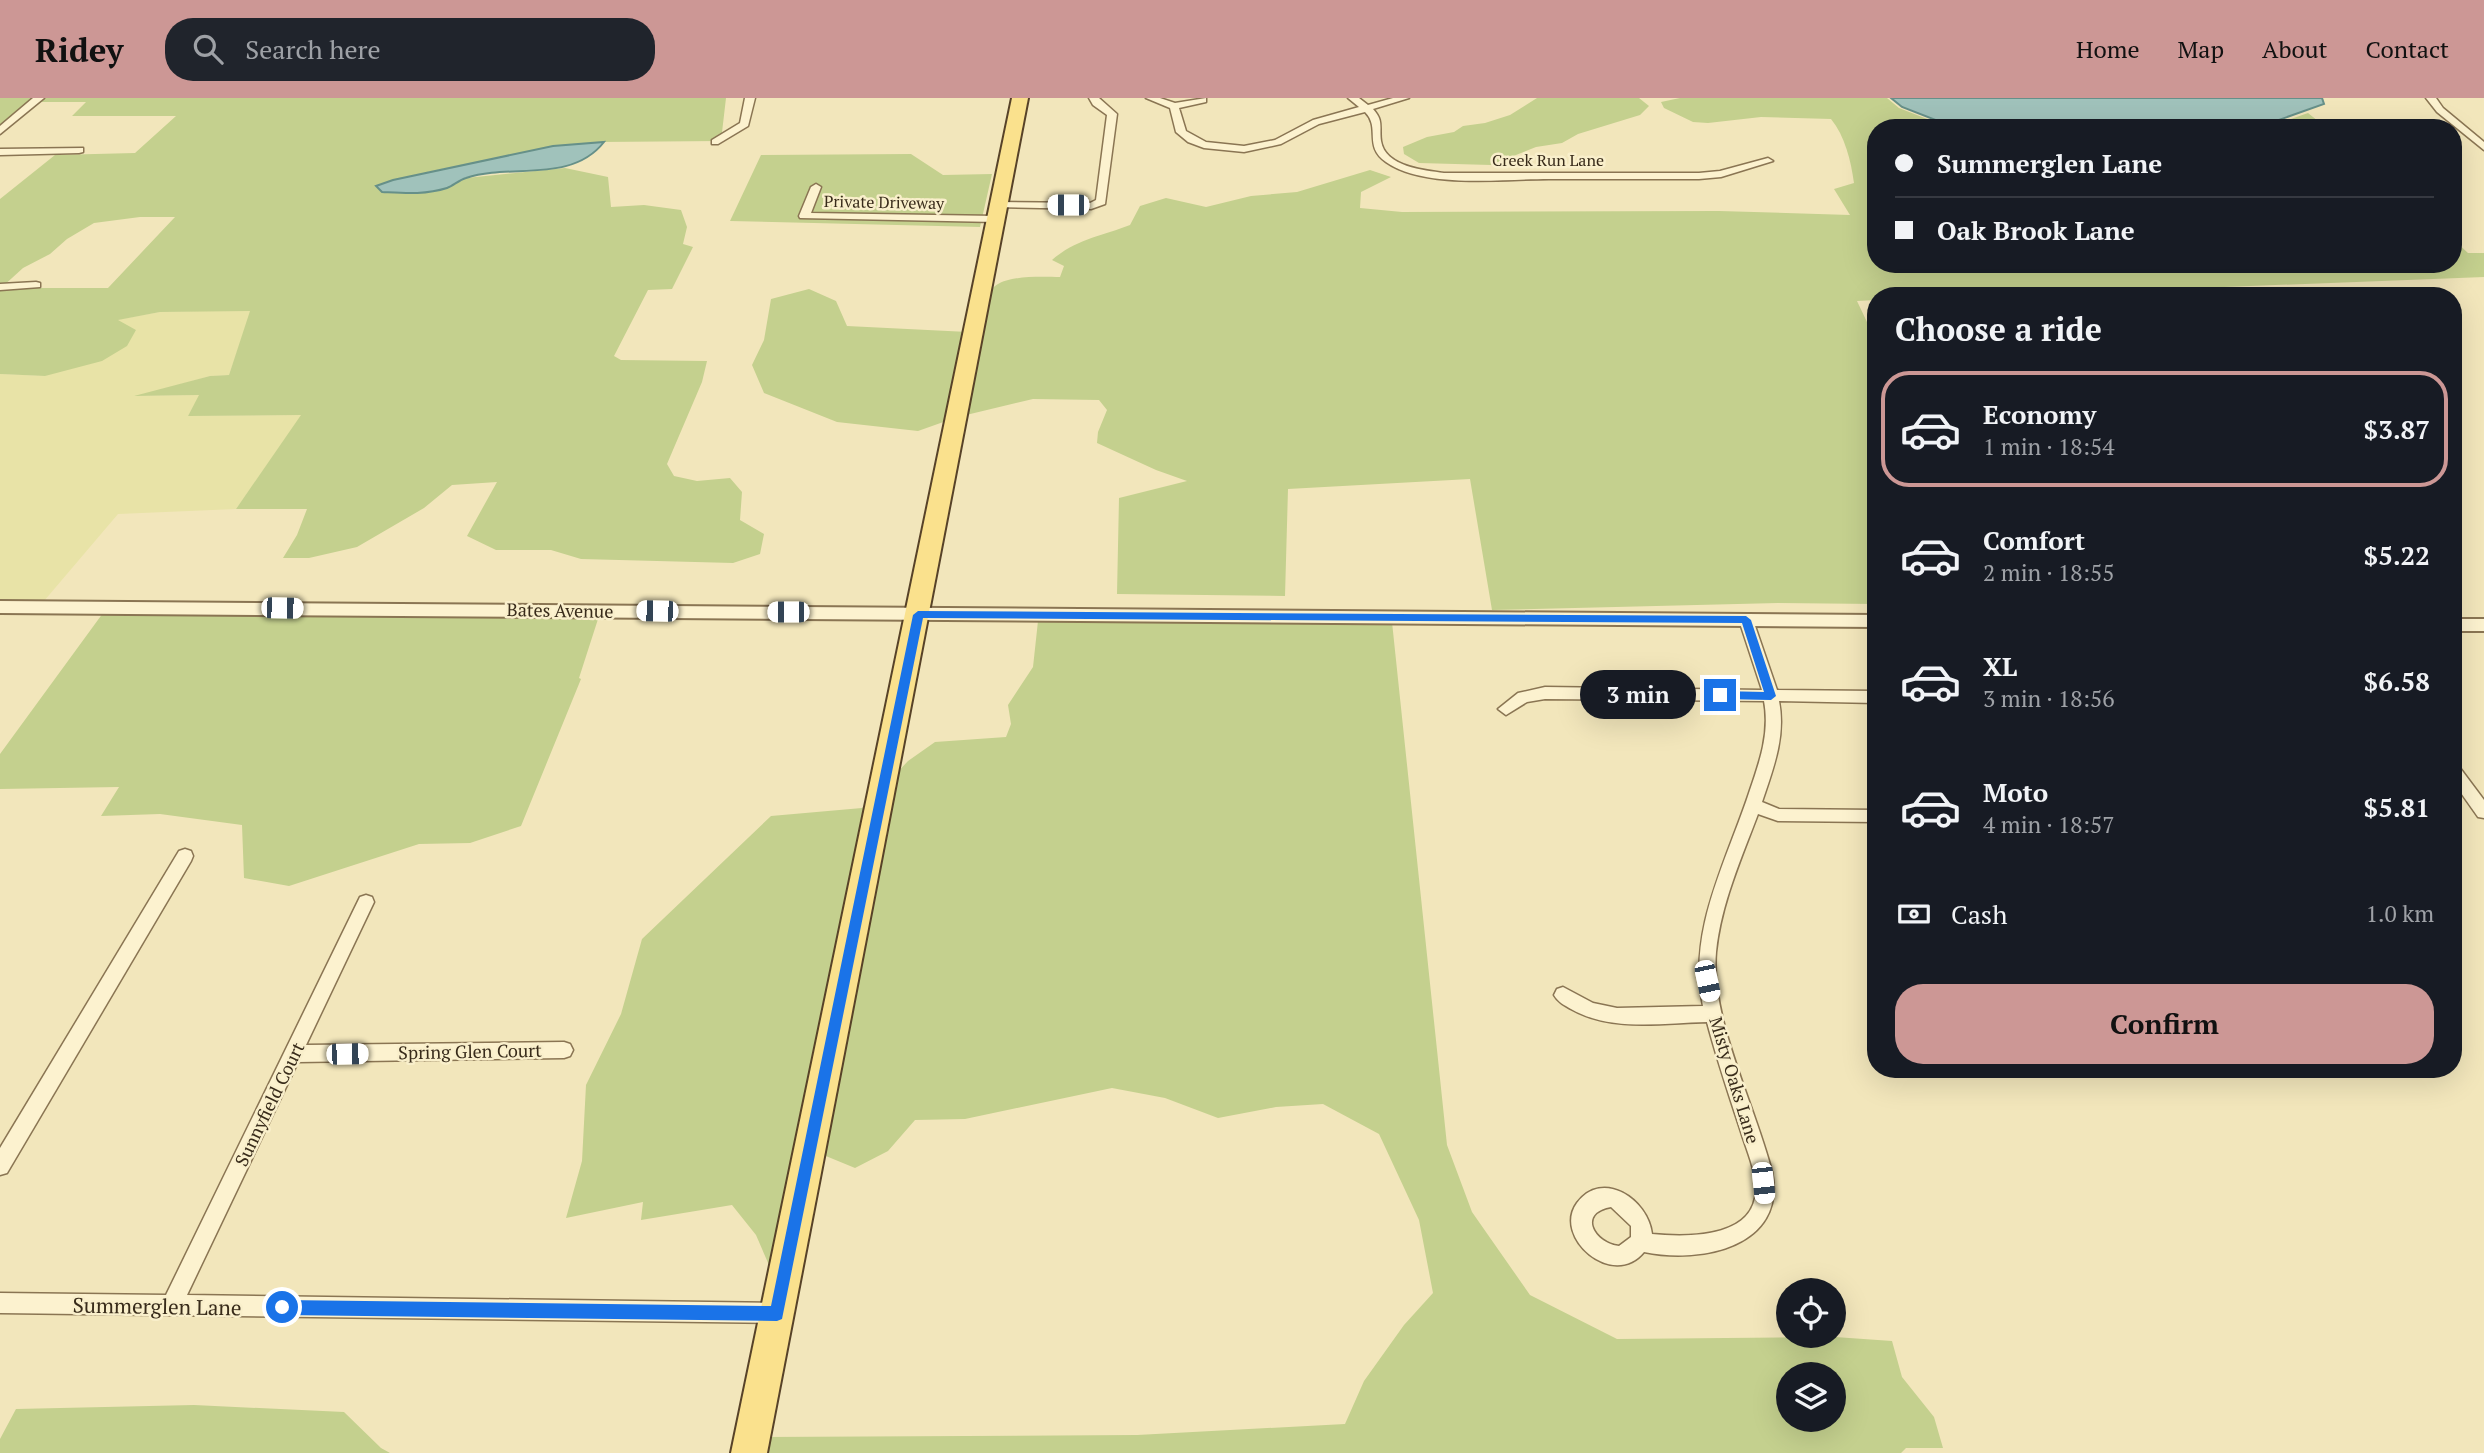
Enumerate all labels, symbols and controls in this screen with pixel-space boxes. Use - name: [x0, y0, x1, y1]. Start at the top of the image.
- search box: [165, 18, 655, 81]
- text: Ridey: [35, 28, 123, 71]
- icon: search: [189, 30, 227, 68]
- text: Search here: [245, 32, 381, 66]
- text: Home: [2076, 33, 2140, 65]
- text: Map: [2178, 33, 2224, 65]
- text: About: [2262, 33, 2328, 65]
- text: Contact: [2366, 33, 2449, 65]
- text: Summerglen Lane: [1937, 146, 2162, 180]
- street label: Creek Run Lane: [1492, 149, 1604, 171]
- street label: Private Driveway: [824, 190, 945, 214]
- car: [1048, 195, 1090, 216]
- text: Oak Brook Lane: [1937, 213, 2135, 247]
- text: Choose a ride: [1895, 308, 2102, 350]
- text: Economy: [1983, 397, 2096, 431]
- icon: car: [1899, 398, 1962, 461]
- text: $3.87: [2364, 412, 2430, 446]
- text: 1 min · 18:54: [1983, 431, 2115, 462]
- text: Comfort: [1983, 523, 2085, 557]
- icon: car: [1899, 524, 1962, 587]
- text: $5.22: [2364, 538, 2430, 572]
- text: 2 min · 18:55: [1983, 557, 2115, 588]
- car: [261, 597, 304, 619]
- street label: Bates Avenue: [506, 597, 614, 623]
- car: [636, 600, 679, 622]
- car: [768, 602, 810, 623]
- text: XL: [1983, 649, 2017, 683]
- icon: car: [1899, 650, 1962, 713]
- text: $6.58: [2364, 664, 2430, 698]
- callout: 3 min: [1580, 670, 1696, 720]
- text: 3 min: [1607, 679, 1669, 710]
- route end: [1704, 679, 1736, 711]
- text: 3 min · 18:56: [1983, 683, 2115, 714]
- text: Moto: [1983, 775, 2048, 809]
- icon: car: [1899, 776, 1962, 839]
- text: $5.81: [2364, 790, 2430, 824]
- text: 4 min · 18:57: [1983, 809, 2115, 840]
- icon: cash: [1895, 895, 1933, 933]
- text: Cash: [1951, 897, 2007, 931]
- text: 1.0 km: [2366, 898, 2434, 929]
- car: [1693, 958, 1722, 1004]
- button: Confirm: [1895, 984, 2434, 1064]
- street label: Misty Oaks Lane: [1704, 1014, 1766, 1146]
- street label: Sunnyfield Court: [229, 1038, 310, 1170]
- street label: Spring Glen Court: [398, 1038, 542, 1064]
- car: [326, 1043, 369, 1065]
- car: [1751, 1161, 1776, 1205]
- map controls: [1776, 1278, 1846, 1432]
- button: locate: [1776, 1278, 1846, 1348]
- street label: Summerglen Lane: [72, 1291, 242, 1321]
- route start: [266, 1291, 298, 1323]
- button: layers: [1776, 1362, 1846, 1432]

